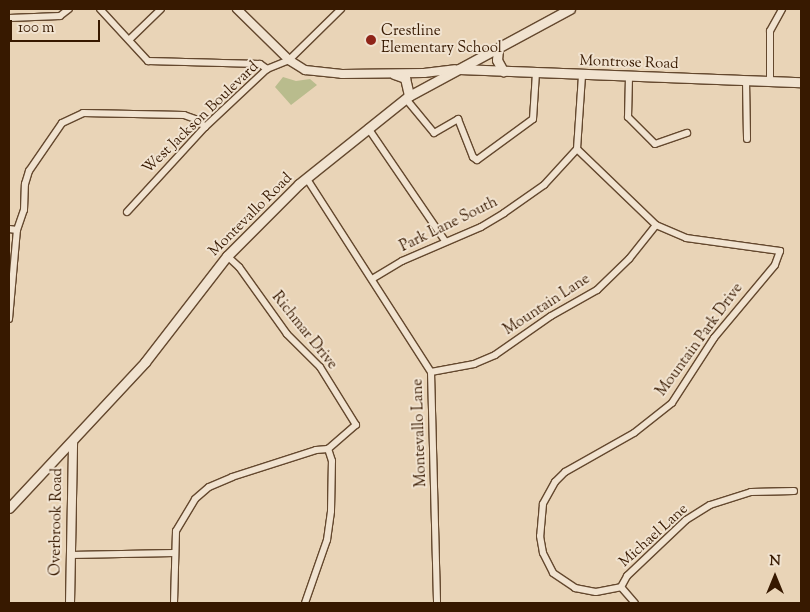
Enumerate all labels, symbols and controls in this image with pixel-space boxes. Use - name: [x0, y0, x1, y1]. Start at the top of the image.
- scale bar: [12, 10, 102, 42]
- text: 100 m: [18, 18, 54, 39]
- place label: Crestline Elementary School: [381, 22, 502, 57]
- marker: Crestline Elementary School: [365, 34, 377, 46]
- street label: Montrose Road: [579, 52, 679, 74]
- street label: West Jackson Boulevard: [139, 58, 263, 178]
- street label: Montevallo Road: [206, 170, 296, 260]
- street label: Park Lane South: [397, 194, 501, 256]
- street label: Mountain Lane: [501, 270, 593, 340]
- street label: Mountain Park Drive: [653, 280, 747, 400]
- street label: Richmar Drive: [267, 289, 341, 373]
- street label: Montevallo Lane: [409, 379, 431, 487]
- street label: Overbrook Road: [47, 468, 67, 576]
- street label: Michael Lane: [616, 500, 692, 572]
- north arrow: [750, 552, 800, 602]
- text: N: [769, 552, 781, 572]

